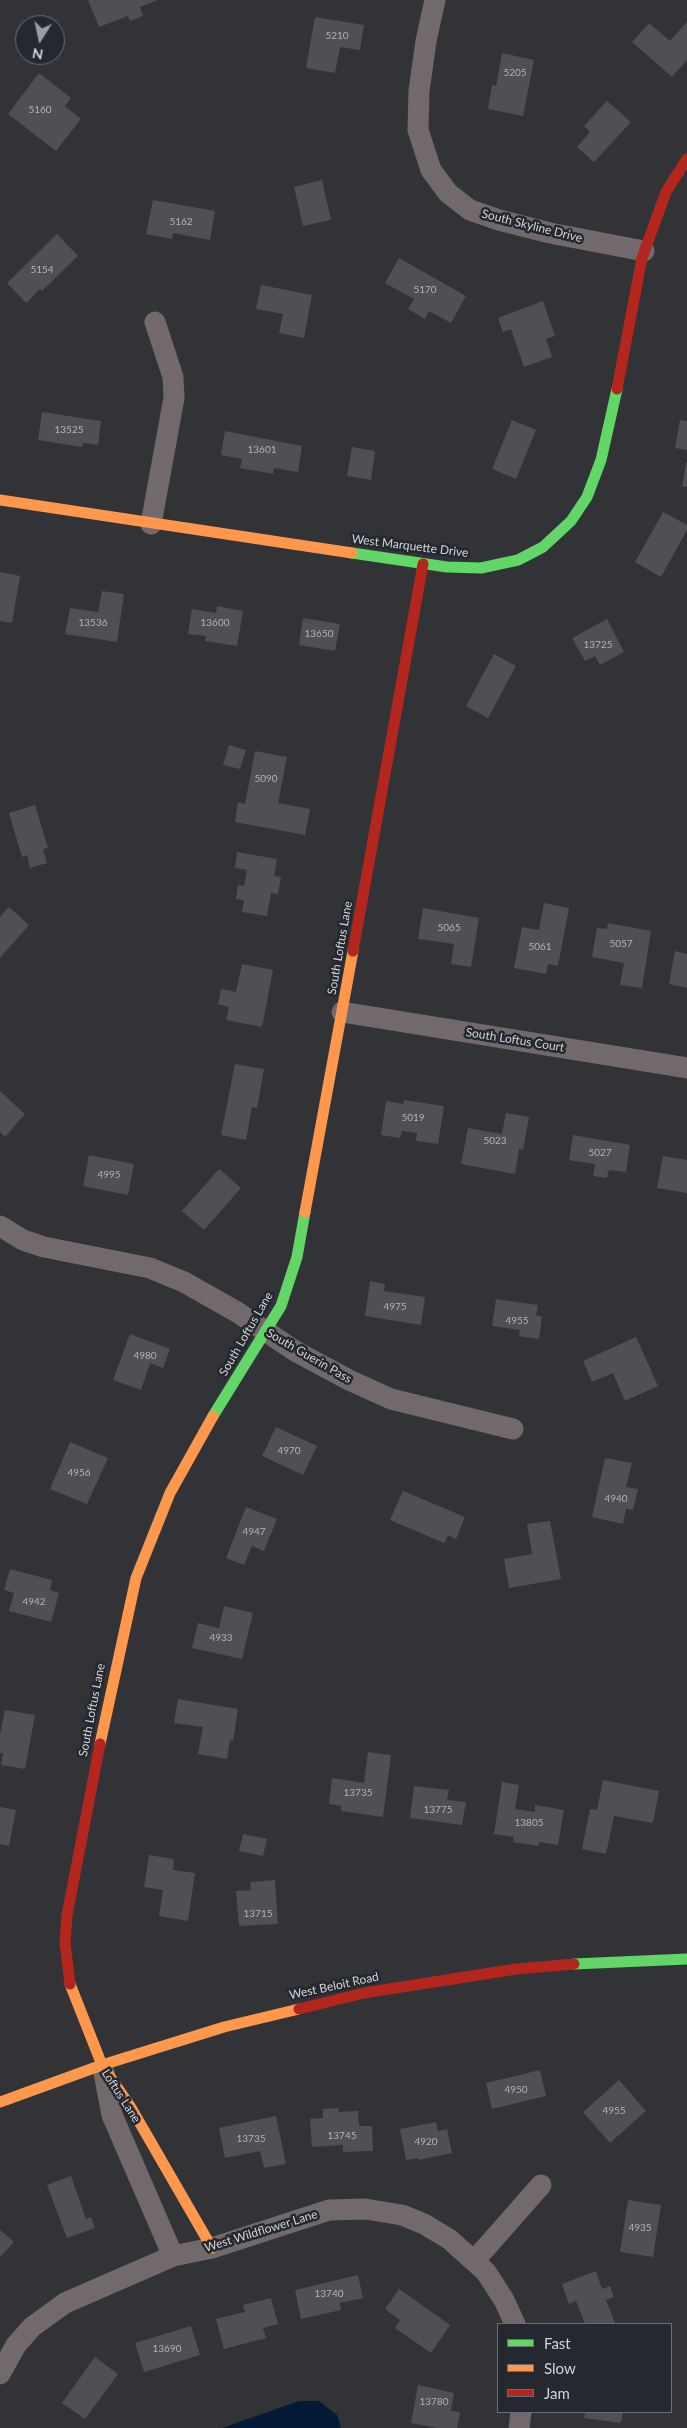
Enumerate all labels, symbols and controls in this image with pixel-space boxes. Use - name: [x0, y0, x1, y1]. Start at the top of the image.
- north arrow: [15, 15, 65, 65]
- house number: 5210: [325, 30, 349, 42]
- text: N: [31, 45, 44, 64]
- house number: 5205: [503, 67, 527, 79]
- house number: 5160: [28, 104, 52, 116]
- street label: South Skyline Drive: [480, 207, 584, 245]
- house number: 5162: [169, 216, 193, 228]
- house number: 5154: [30, 264, 54, 276]
- house number: 5170: [413, 284, 437, 296]
- house number: 13525: [55, 424, 83, 436]
- house number: 13601: [248, 444, 276, 456]
- street label: West Marquette Drive: [351, 532, 469, 560]
- house number: 13536: [79, 617, 107, 629]
- house number: 13600: [201, 617, 229, 629]
- house number: 13650: [305, 628, 333, 640]
- house number: 13725: [584, 639, 612, 651]
- house number: 5090: [254, 773, 278, 785]
- street label: South Loftus Lane: [325, 900, 355, 996]
- house number: 5065: [437, 922, 461, 934]
- house number: 5057: [609, 938, 633, 950]
- house number: 5061: [528, 941, 552, 953]
- street label: South Loftus Court: [465, 1025, 565, 1055]
- house number: 5019: [401, 1112, 425, 1124]
- house number: 5023: [483, 1135, 507, 1147]
- house number: 5027: [588, 1147, 612, 1159]
- house number: 4995: [97, 1169, 121, 1181]
- street label: South Loftus Lane: [216, 1289, 276, 1379]
- house number: 4975: [383, 1301, 407, 1313]
- house number: 4955: [505, 1315, 529, 1327]
- street label: South Guerin Pass: [264, 1326, 354, 1386]
- house number: 4980: [133, 1350, 157, 1362]
- house number: 4970: [277, 1445, 301, 1457]
- house number: 4956: [67, 1467, 91, 1479]
- house number: 4940: [604, 1493, 628, 1505]
- house number: 4947: [242, 1526, 266, 1538]
- house number: 4942: [22, 1596, 46, 1608]
- house number: 4933: [209, 1632, 233, 1644]
- street label: South Loftus Lane: [76, 1662, 108, 1758]
- house number: 13735: [344, 1787, 372, 1799]
- house number: 13775: [424, 1804, 452, 1816]
- house number: 13805: [515, 1817, 543, 1829]
- house number: 13715: [244, 1908, 272, 1920]
- street label: West Beloit Road: [288, 1969, 380, 2003]
- street label: Loftus Lane: [98, 2067, 144, 2125]
- house number: 4950: [504, 2084, 528, 2096]
- house number: 4955: [602, 2105, 626, 2117]
- house number: 13745: [328, 2130, 356, 2142]
- house number: 13735: [237, 2133, 265, 2145]
- house number: 4920: [414, 2136, 438, 2148]
- street label: West Wildflower Lane: [203, 2207, 319, 2255]
- house number: 4935: [628, 2222, 652, 2234]
- house number: 13740: [315, 2288, 343, 2300]
- legend: [497, 2323, 672, 2413]
- text: Fast: [544, 2334, 571, 2352]
- house number: 13690: [153, 2343, 181, 2355]
- text: Slow: [544, 2359, 576, 2377]
- text: Jam: [544, 2384, 570, 2402]
- house number: 13780: [420, 2396, 448, 2408]

